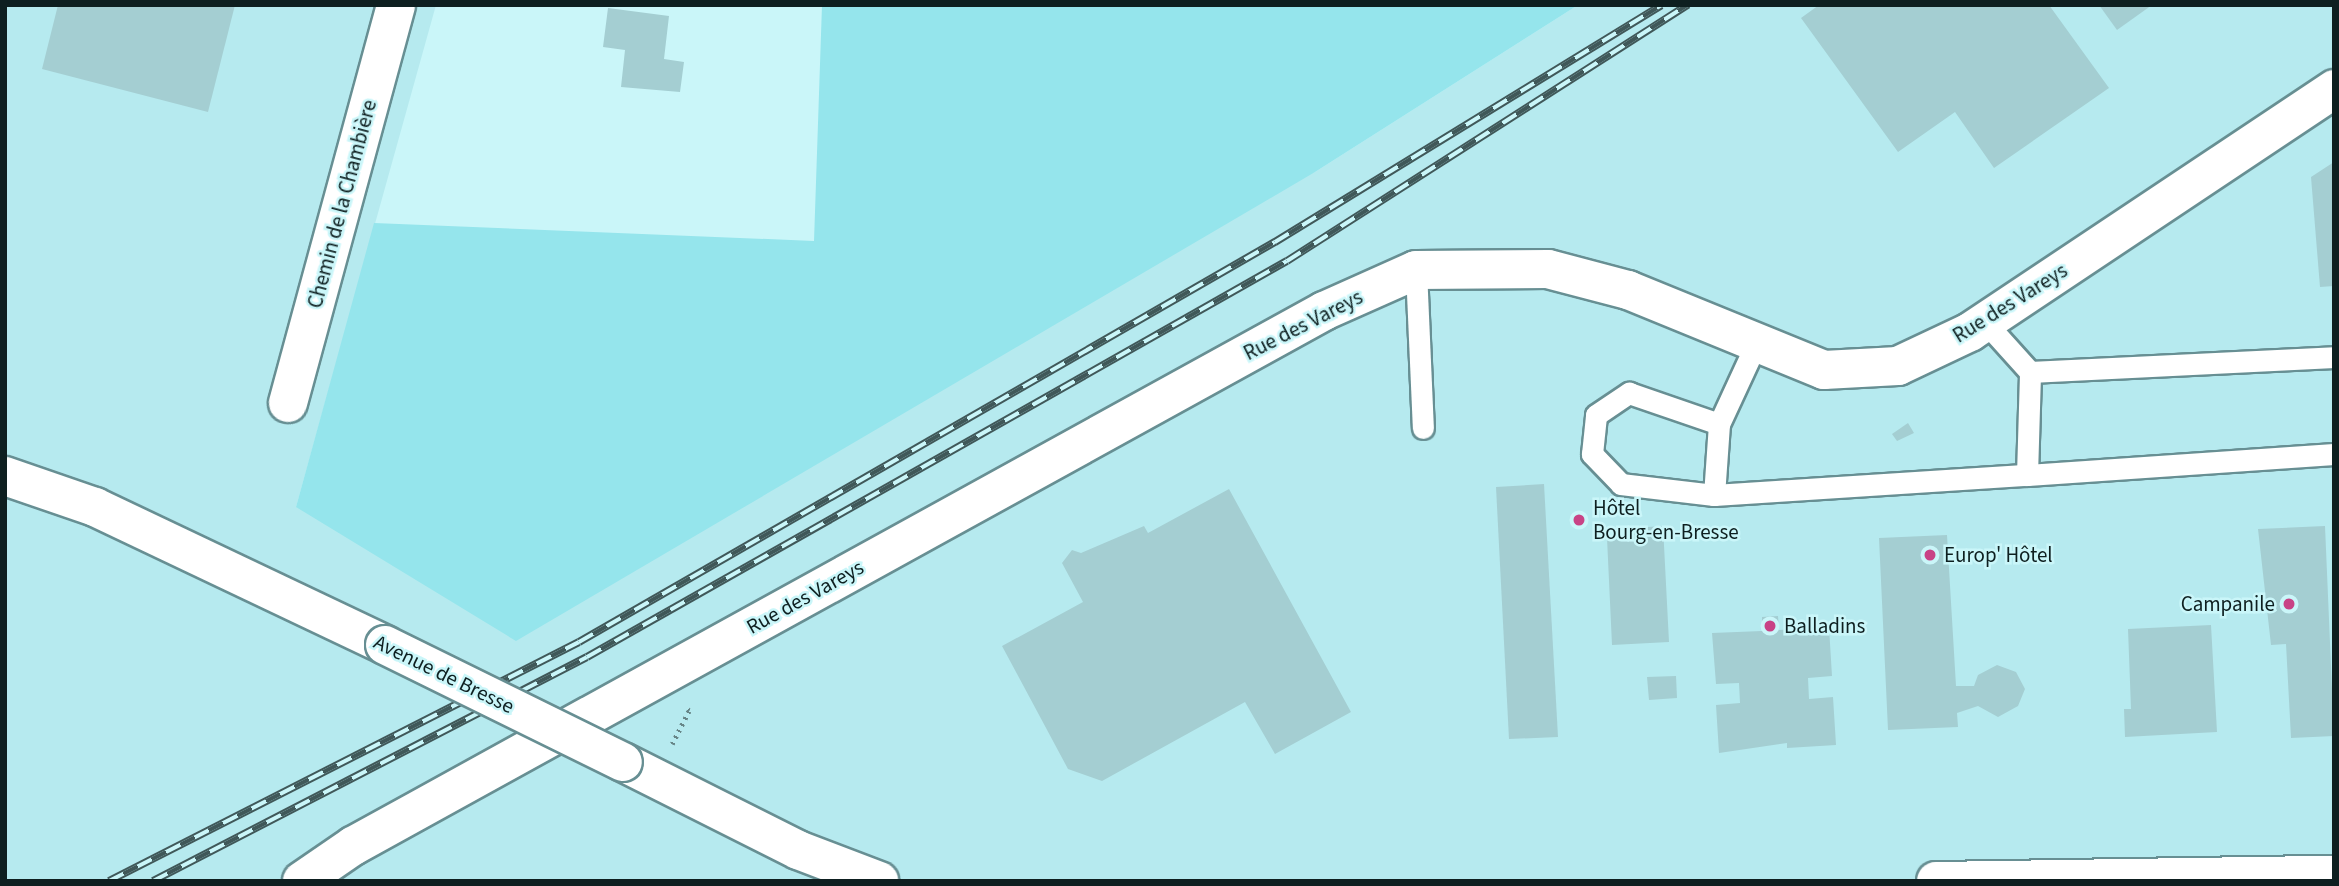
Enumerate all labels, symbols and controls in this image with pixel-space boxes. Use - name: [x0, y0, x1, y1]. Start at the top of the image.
- street label: Chemin de la Chambière: [302, 97, 382, 311]
- street label: Rue des Vareys: [1948, 258, 2072, 348]
- street label: Rue des Vareys: [1239, 284, 1367, 366]
- place label: Hôtel Bourg-en-Bresse: [1593, 495, 1739, 545]
- marker: Hôtel Bourg-en-Bresse: [1571, 512, 1587, 528]
- place label: Europ' Hôtel: [1944, 542, 2053, 568]
- marker: Europ' Hôtel: [1922, 547, 1938, 563]
- street label: Rue des Vareys: [742, 554, 868, 640]
- place label: Campanile: [2181, 591, 2275, 617]
- marker: Campanile: [2281, 596, 2297, 612]
- place label: Balladins: [1784, 613, 1865, 639]
- marker: Balladins: [1762, 618, 1778, 634]
- street label: Avenue de Bresse: [370, 629, 518, 719]

